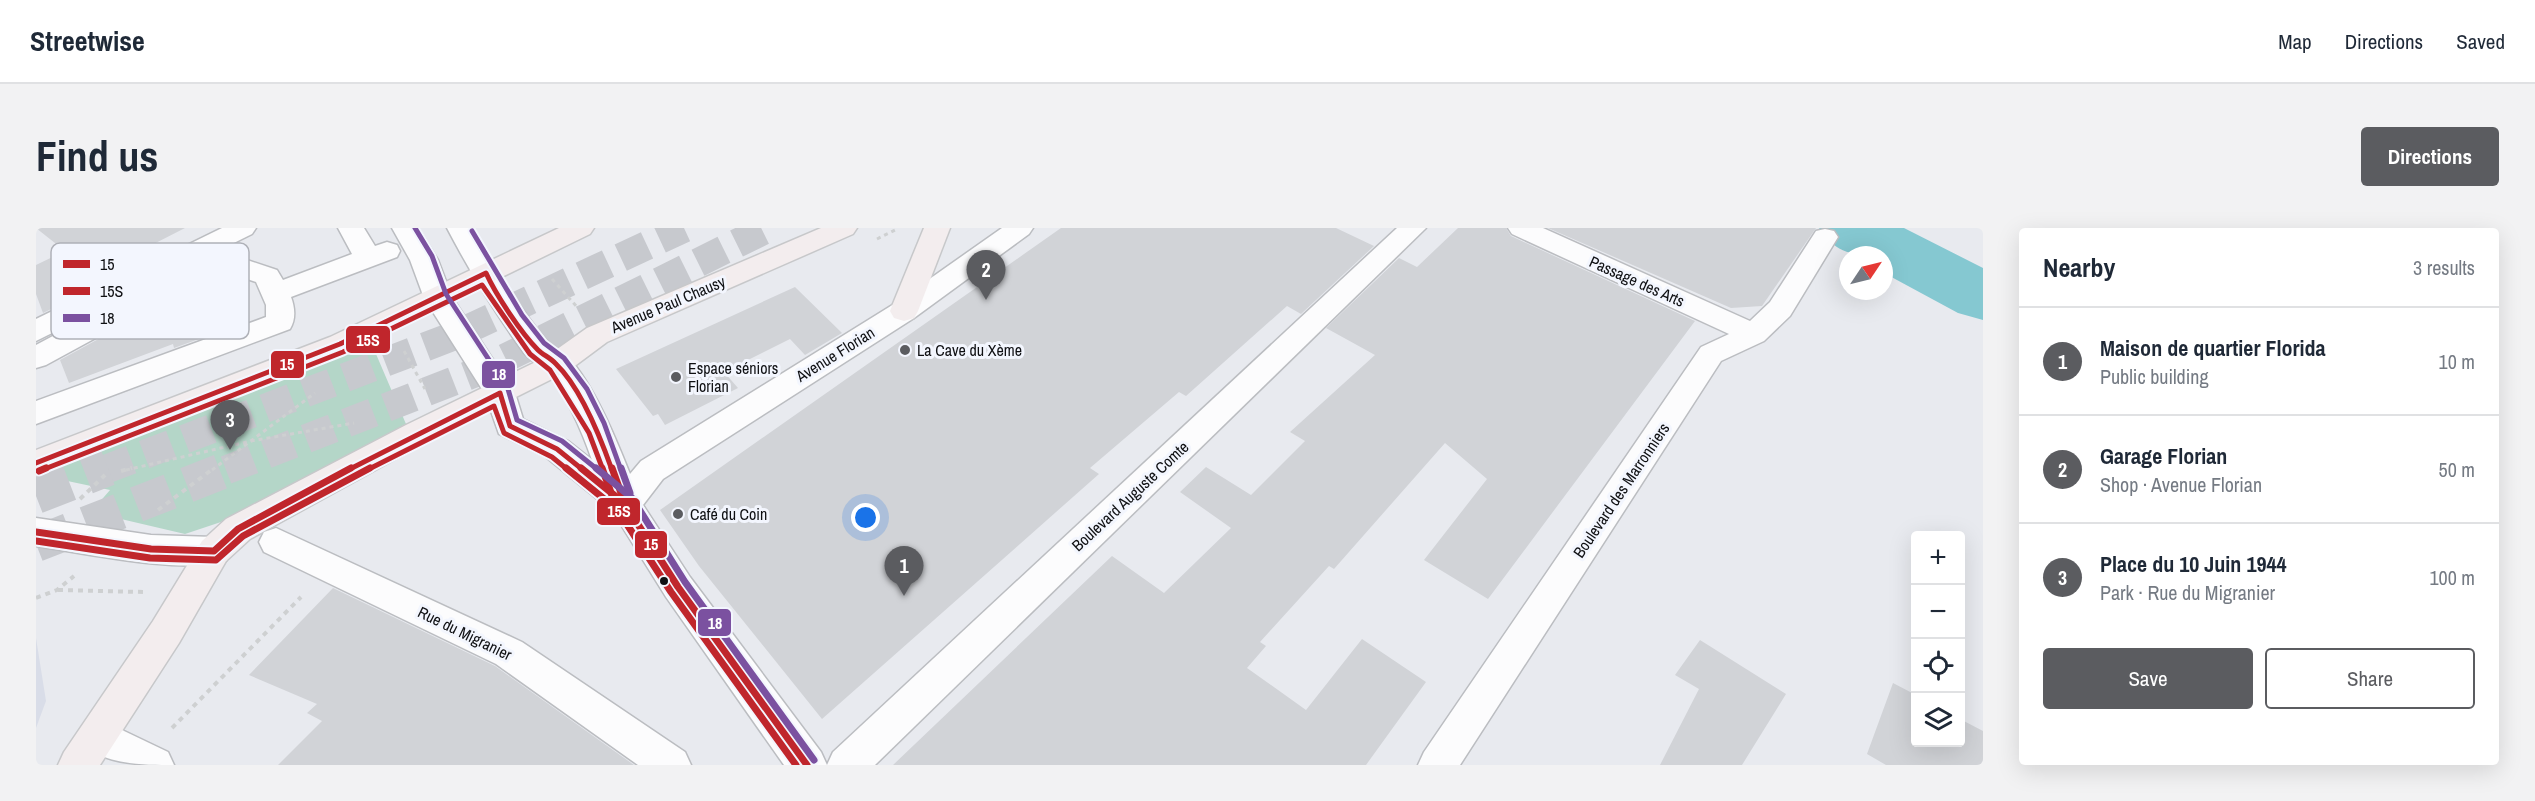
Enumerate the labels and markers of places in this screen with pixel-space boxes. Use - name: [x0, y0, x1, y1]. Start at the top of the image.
- pin: 2: [966, 250, 1006, 300]
- place label: La Cave du Xème: [917, 339, 1022, 361]
- marker: La Cave du Xème: [898, 343, 912, 357]
- place label: Espace séniors Florian: [688, 357, 778, 397]
- marker: Espace séniors Florian: [669, 370, 683, 384]
- pin: 3: [210, 400, 250, 450]
- place label: Café du Coin: [690, 503, 767, 525]
- marker: Café du Coin: [671, 507, 685, 521]
- pin: 1: [884, 546, 924, 596]
- unlabelled marker: [658, 575, 670, 587]

